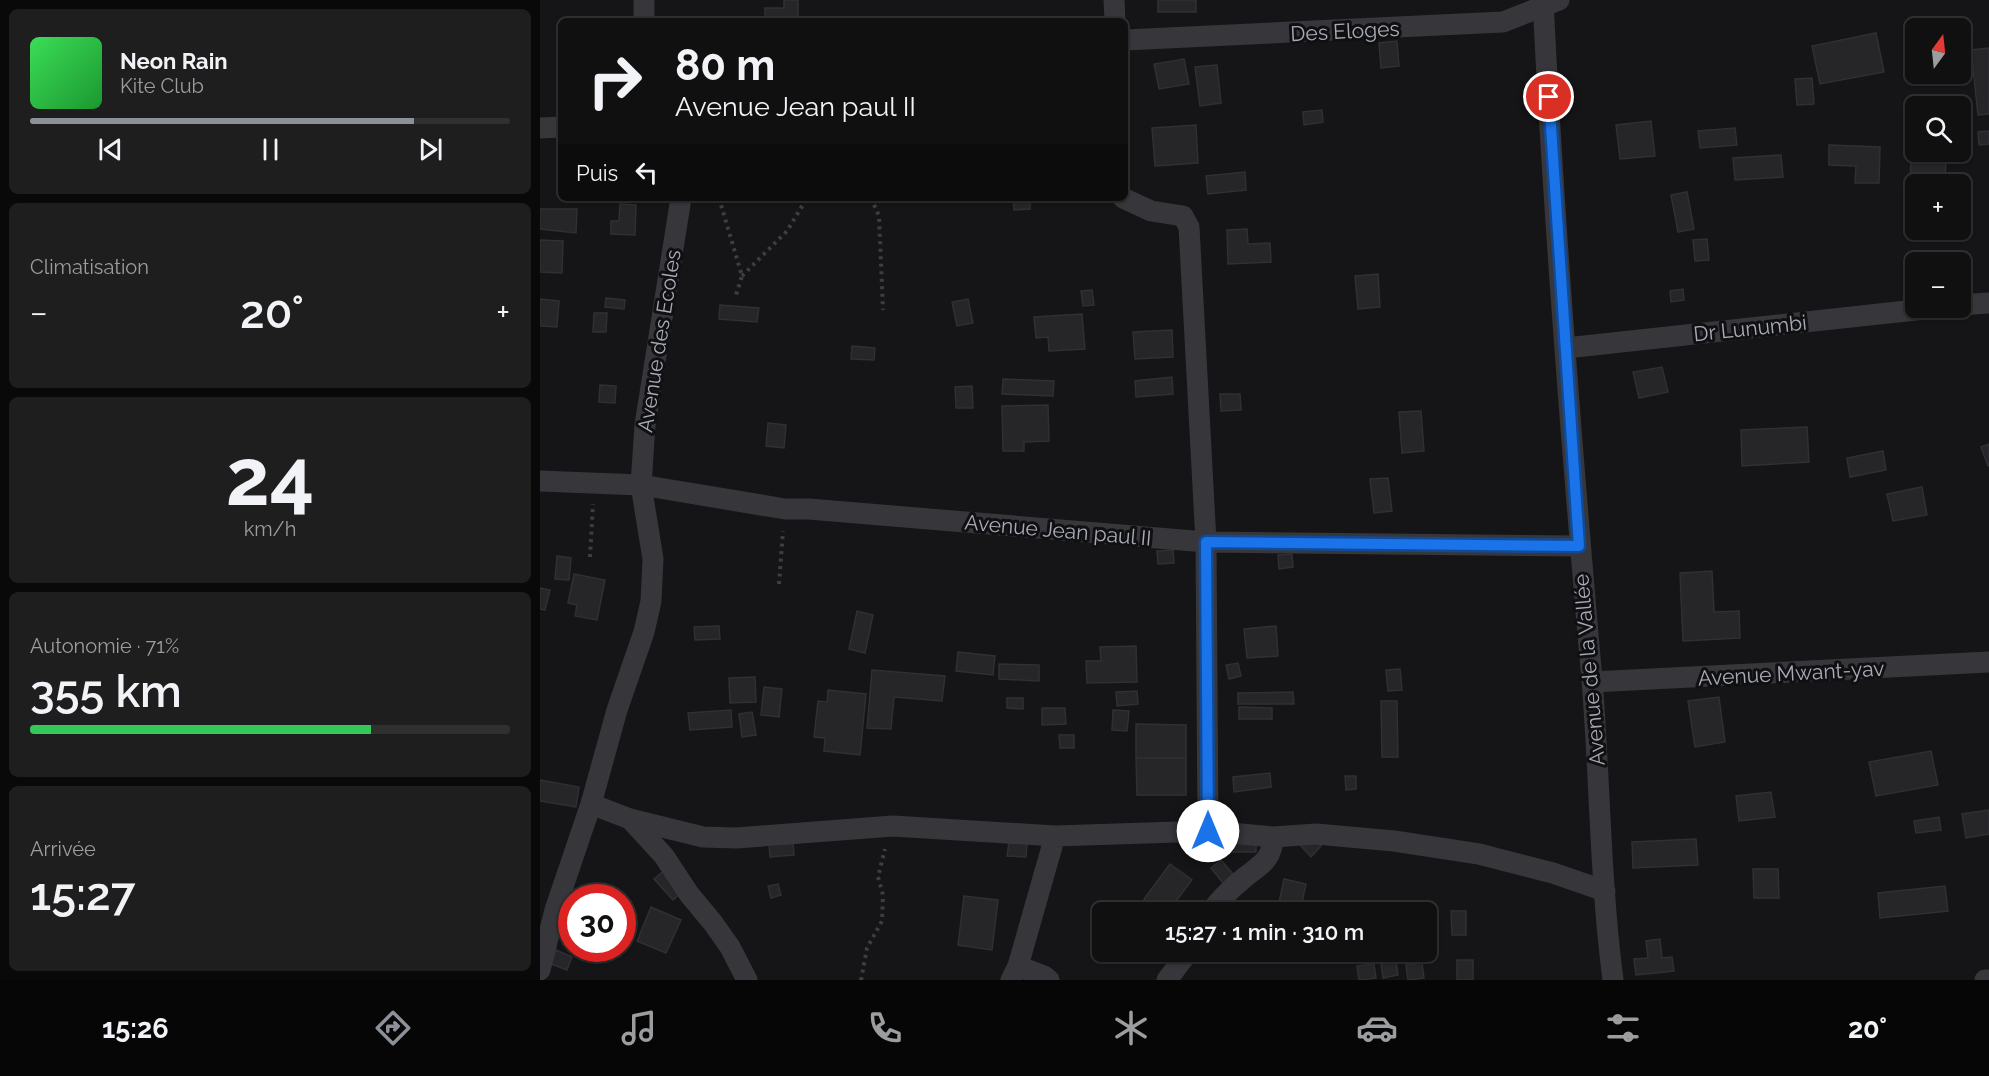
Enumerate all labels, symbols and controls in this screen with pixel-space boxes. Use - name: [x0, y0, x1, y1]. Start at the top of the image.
- street label: Des Eloges: [1290, 16, 1400, 46]
- north arrow: [1905, 18, 1971, 84]
- map controls: [1905, 18, 1971, 318]
- text: 80 m: [675, 41, 775, 90]
- icon: right: [576, 42, 654, 120]
- text: Neon Rain: [120, 48, 228, 74]
- pin: [1523, 71, 1574, 122]
- text: Kite Club: [120, 74, 204, 98]
- icon: arrive: [1532, 80, 1565, 113]
- text: Avenue Jean paul II: [675, 91, 916, 122]
- button: search: [1905, 96, 1971, 162]
- icon: previous: [94, 133, 127, 166]
- icon: pause: [254, 133, 287, 166]
- icon: next: [414, 133, 447, 166]
- icon: left: [630, 156, 663, 189]
- text: Puis: [576, 160, 618, 186]
- button: +: [1905, 174, 1971, 240]
- street label: Avenue des Ecoles: [632, 248, 686, 434]
- button: −: [1905, 252, 1971, 318]
- text: Climatisation: [30, 255, 149, 279]
- text: 20°: [240, 286, 304, 339]
- text: −: [30, 293, 48, 332]
- text: +: [496, 293, 510, 332]
- street label: Dr Lunumbi: [1692, 310, 1808, 346]
- text: 24: [226, 432, 314, 523]
- street label: Avenue Jean paul II: [964, 509, 1152, 551]
- text: km/h: [244, 517, 296, 541]
- street label: Avenue de la Vallée: [1568, 573, 1610, 767]
- text: Autonomie · 71%: [30, 634, 179, 658]
- street label: Avenue Mwant-yav: [1697, 656, 1885, 690]
- text: 355 km: [30, 665, 182, 718]
- position arrow: [1176, 799, 1240, 863]
- text: Arrivée: [30, 837, 96, 861]
- text: 15:27: [30, 868, 135, 921]
- speed limit sign: 30: [558, 884, 636, 962]
- text: 15:27 · 1 min · 310 m: [1165, 919, 1364, 945]
- icon: directions: [372, 1007, 414, 1049]
- icon: music: [618, 1007, 660, 1049]
- icon: phone: [864, 1007, 906, 1049]
- icon: climate: [1110, 1007, 1152, 1049]
- icon: car: [1356, 1007, 1398, 1049]
- icon: filters: [1602, 1007, 1644, 1049]
- text: 15:26: [102, 1013, 169, 1044]
- text: 20°: [1848, 1013, 1887, 1044]

